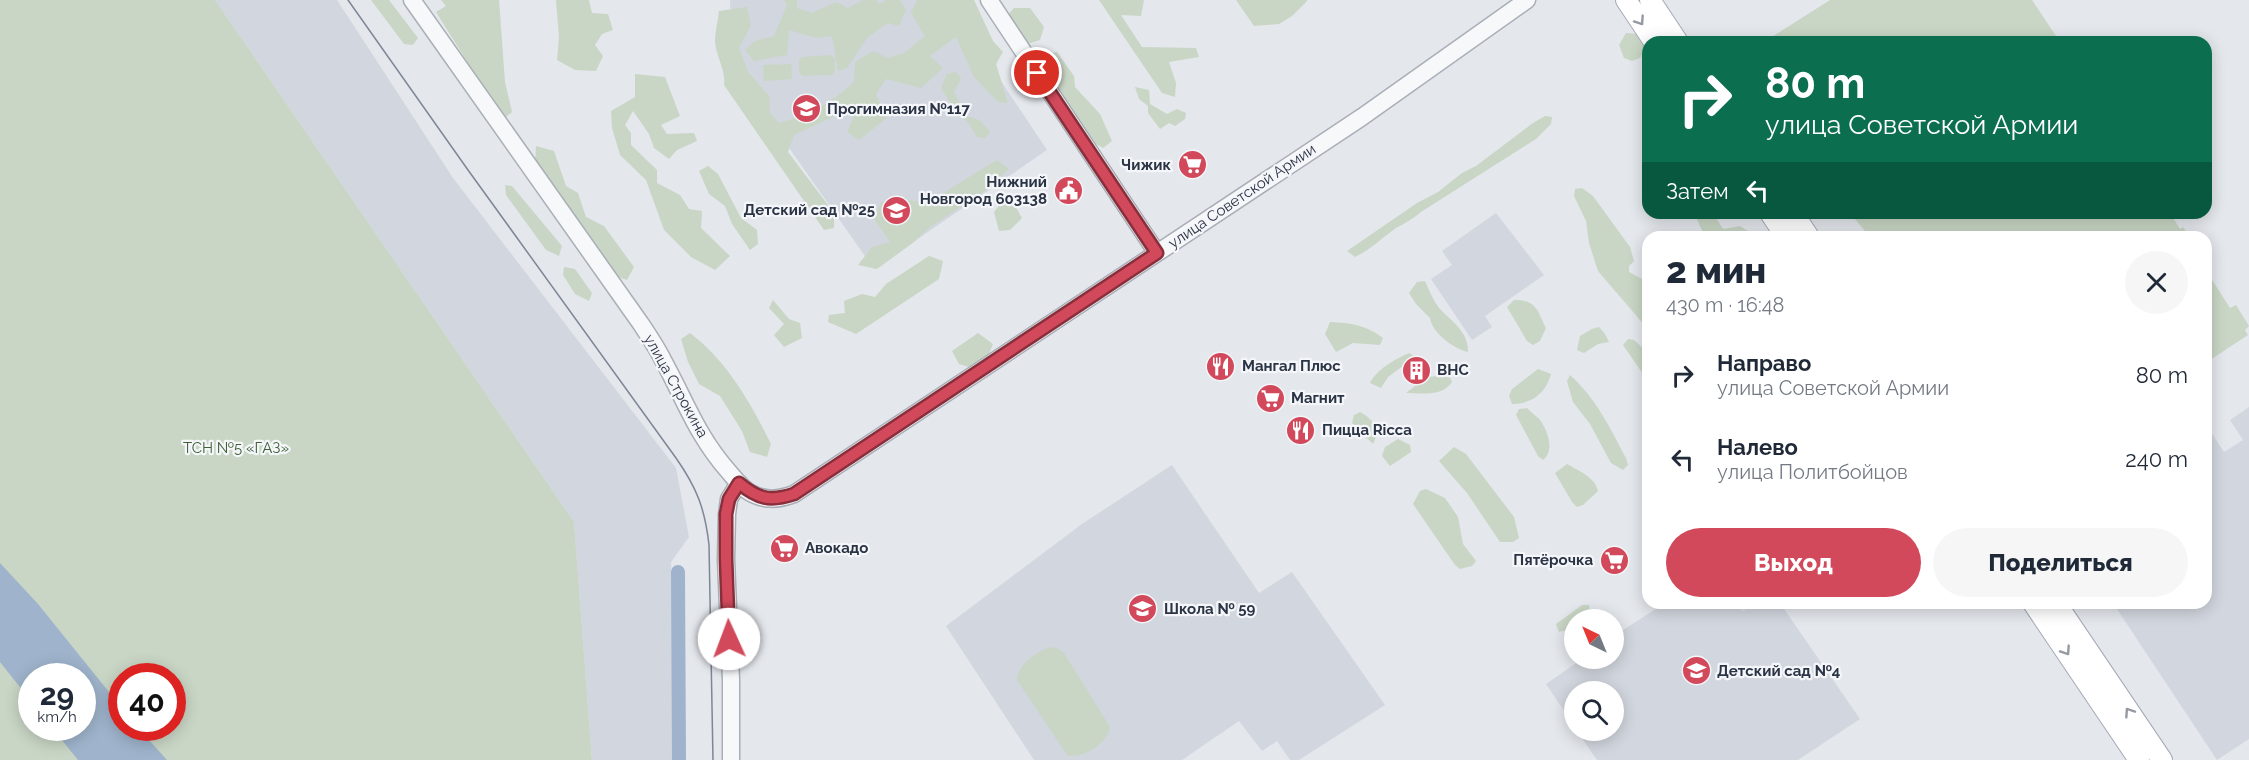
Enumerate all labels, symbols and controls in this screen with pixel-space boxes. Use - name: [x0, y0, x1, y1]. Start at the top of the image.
- one-way arrow: [1633, 14, 1644, 25]
- pin: [1011, 47, 1062, 98]
- icon: arrive: [1020, 56, 1053, 89]
- text: 80 m: [1765, 59, 1865, 108]
- icon: right: [1666, 60, 1744, 138]
- school or university icon: Прогимназия №117: [790, 93, 822, 125]
- place label: Прогимназия №117: [827, 100, 970, 118]
- text: улица Советской Армии: [1765, 109, 2078, 140]
- street label: улица Советской Армии: [1165, 140, 1319, 252]
- supermarket icon: Чижик: [1176, 149, 1208, 181]
- place label: Чижик: [1121, 156, 1171, 174]
- place label: Нижний Новгород 603138: [920, 173, 1047, 208]
- icon: left: [1741, 174, 1774, 207]
- public building icon: Нижний Новгород 603138: [1052, 175, 1084, 207]
- text: Затем: [1666, 178, 1729, 204]
- school or university icon: Детский сад №25: [880, 194, 912, 226]
- place label: Детский сад №25: [743, 201, 875, 219]
- text: 2 мин: [1666, 249, 1766, 291]
- button: close: [2125, 251, 2188, 314]
- text: 430 m · 16:48: [1666, 293, 1784, 317]
- street label: улица Строкина: [640, 331, 712, 441]
- restaurant icon: Мангал Плюс: [1205, 350, 1237, 382]
- text: Направо: [1717, 350, 1811, 376]
- building icon: ВНС: [1400, 354, 1432, 386]
- place label: Мангал Плюс: [1242, 357, 1341, 375]
- icon: right: [1666, 359, 1699, 392]
- place label: ВНС: [1437, 361, 1469, 379]
- text: 80 m: [2136, 362, 2188, 388]
- text: улица Советской Армии: [1717, 376, 1949, 400]
- supermarket icon: Магнит: [1254, 382, 1286, 414]
- place label: Магнит: [1291, 389, 1345, 407]
- restaurant icon: Пицца Ricca: [1285, 414, 1317, 446]
- place label: Пицца Ricca: [1322, 421, 1412, 439]
- text: Налево: [1717, 434, 1798, 460]
- park label: ТСН №5 «ГАЗ»: [183, 439, 289, 457]
- icon: left: [1666, 443, 1699, 476]
- text: 240 m: [2125, 446, 2188, 472]
- text: улица Политбойцов: [1717, 460, 1908, 484]
- button: Выход: [1666, 528, 1921, 597]
- button: Поделиться: [1933, 528, 2188, 597]
- supermarket icon: Авокадо: [768, 532, 800, 564]
- place label: Авокадо: [805, 539, 868, 557]
- supermarket icon: Пятёрочка: [1598, 544, 1630, 576]
- place label: Пятёрочка: [1513, 551, 1593, 569]
- school or university icon: Школа № 59: [1127, 593, 1159, 625]
- place label: Школа № 59: [1164, 600, 1256, 618]
- position arrow: [697, 607, 761, 671]
- north arrow: [1564, 609, 1624, 669]
- map controls: [1564, 609, 1624, 741]
- one-way arrow: [2059, 645, 2070, 656]
- school or university icon: Детский сад №4: [1680, 655, 1712, 687]
- place label: Детский сад №4: [1717, 662, 1841, 680]
- speed limit sign: 40: [108, 663, 186, 741]
- text: 29: [40, 677, 74, 712]
- button: search: [1564, 681, 1624, 741]
- one-way arrow: [2125, 707, 2136, 718]
- text: km/h: [37, 708, 77, 726]

